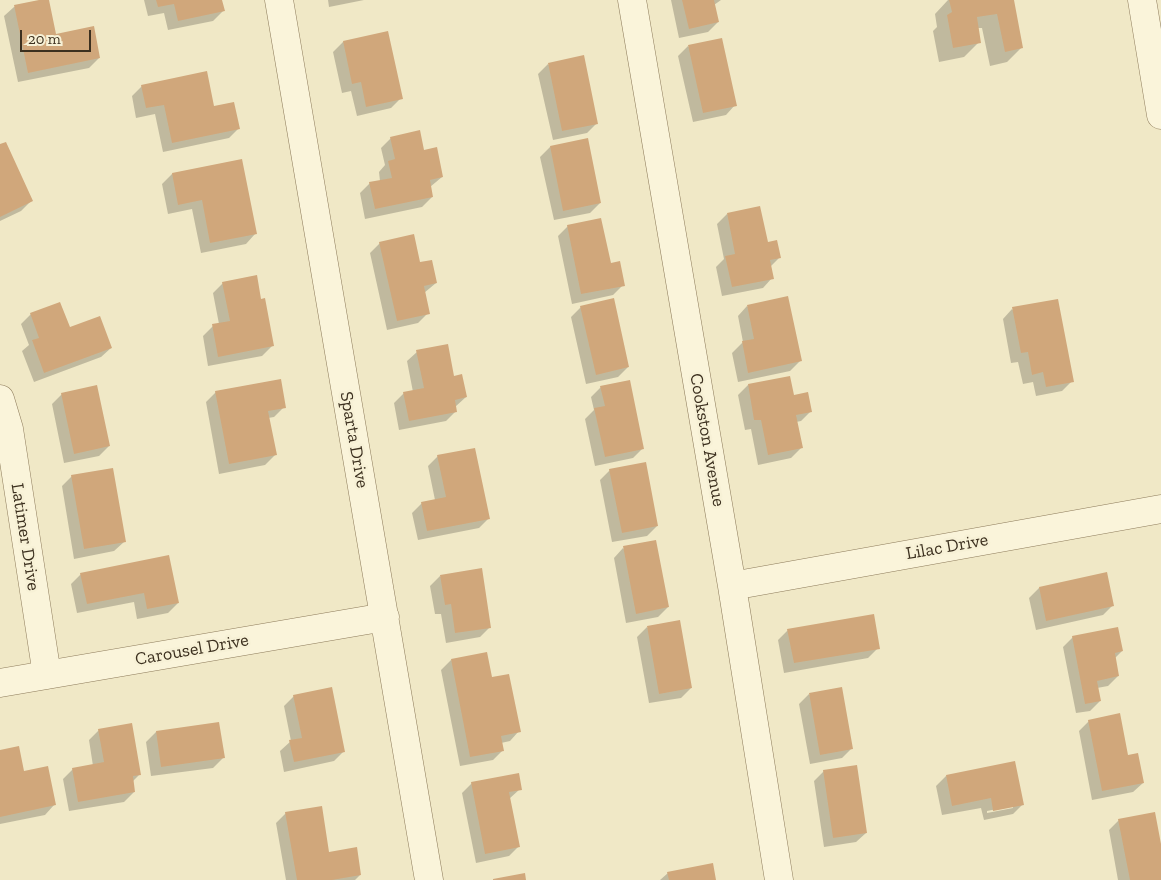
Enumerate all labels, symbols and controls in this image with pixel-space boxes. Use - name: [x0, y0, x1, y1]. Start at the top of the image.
- scale bar: [22, 20, 94, 52]
- text: 20 m: [28, 30, 61, 48]
- street label: Cookston Avenue: [685, 372, 729, 508]
- street label: Sparta Drive: [335, 390, 373, 490]
- street label: Latimer Drive: [6, 482, 44, 592]
- street label: Lilac Drive: [904, 529, 990, 565]
- street label: Carousel Drive: [134, 629, 250, 671]

